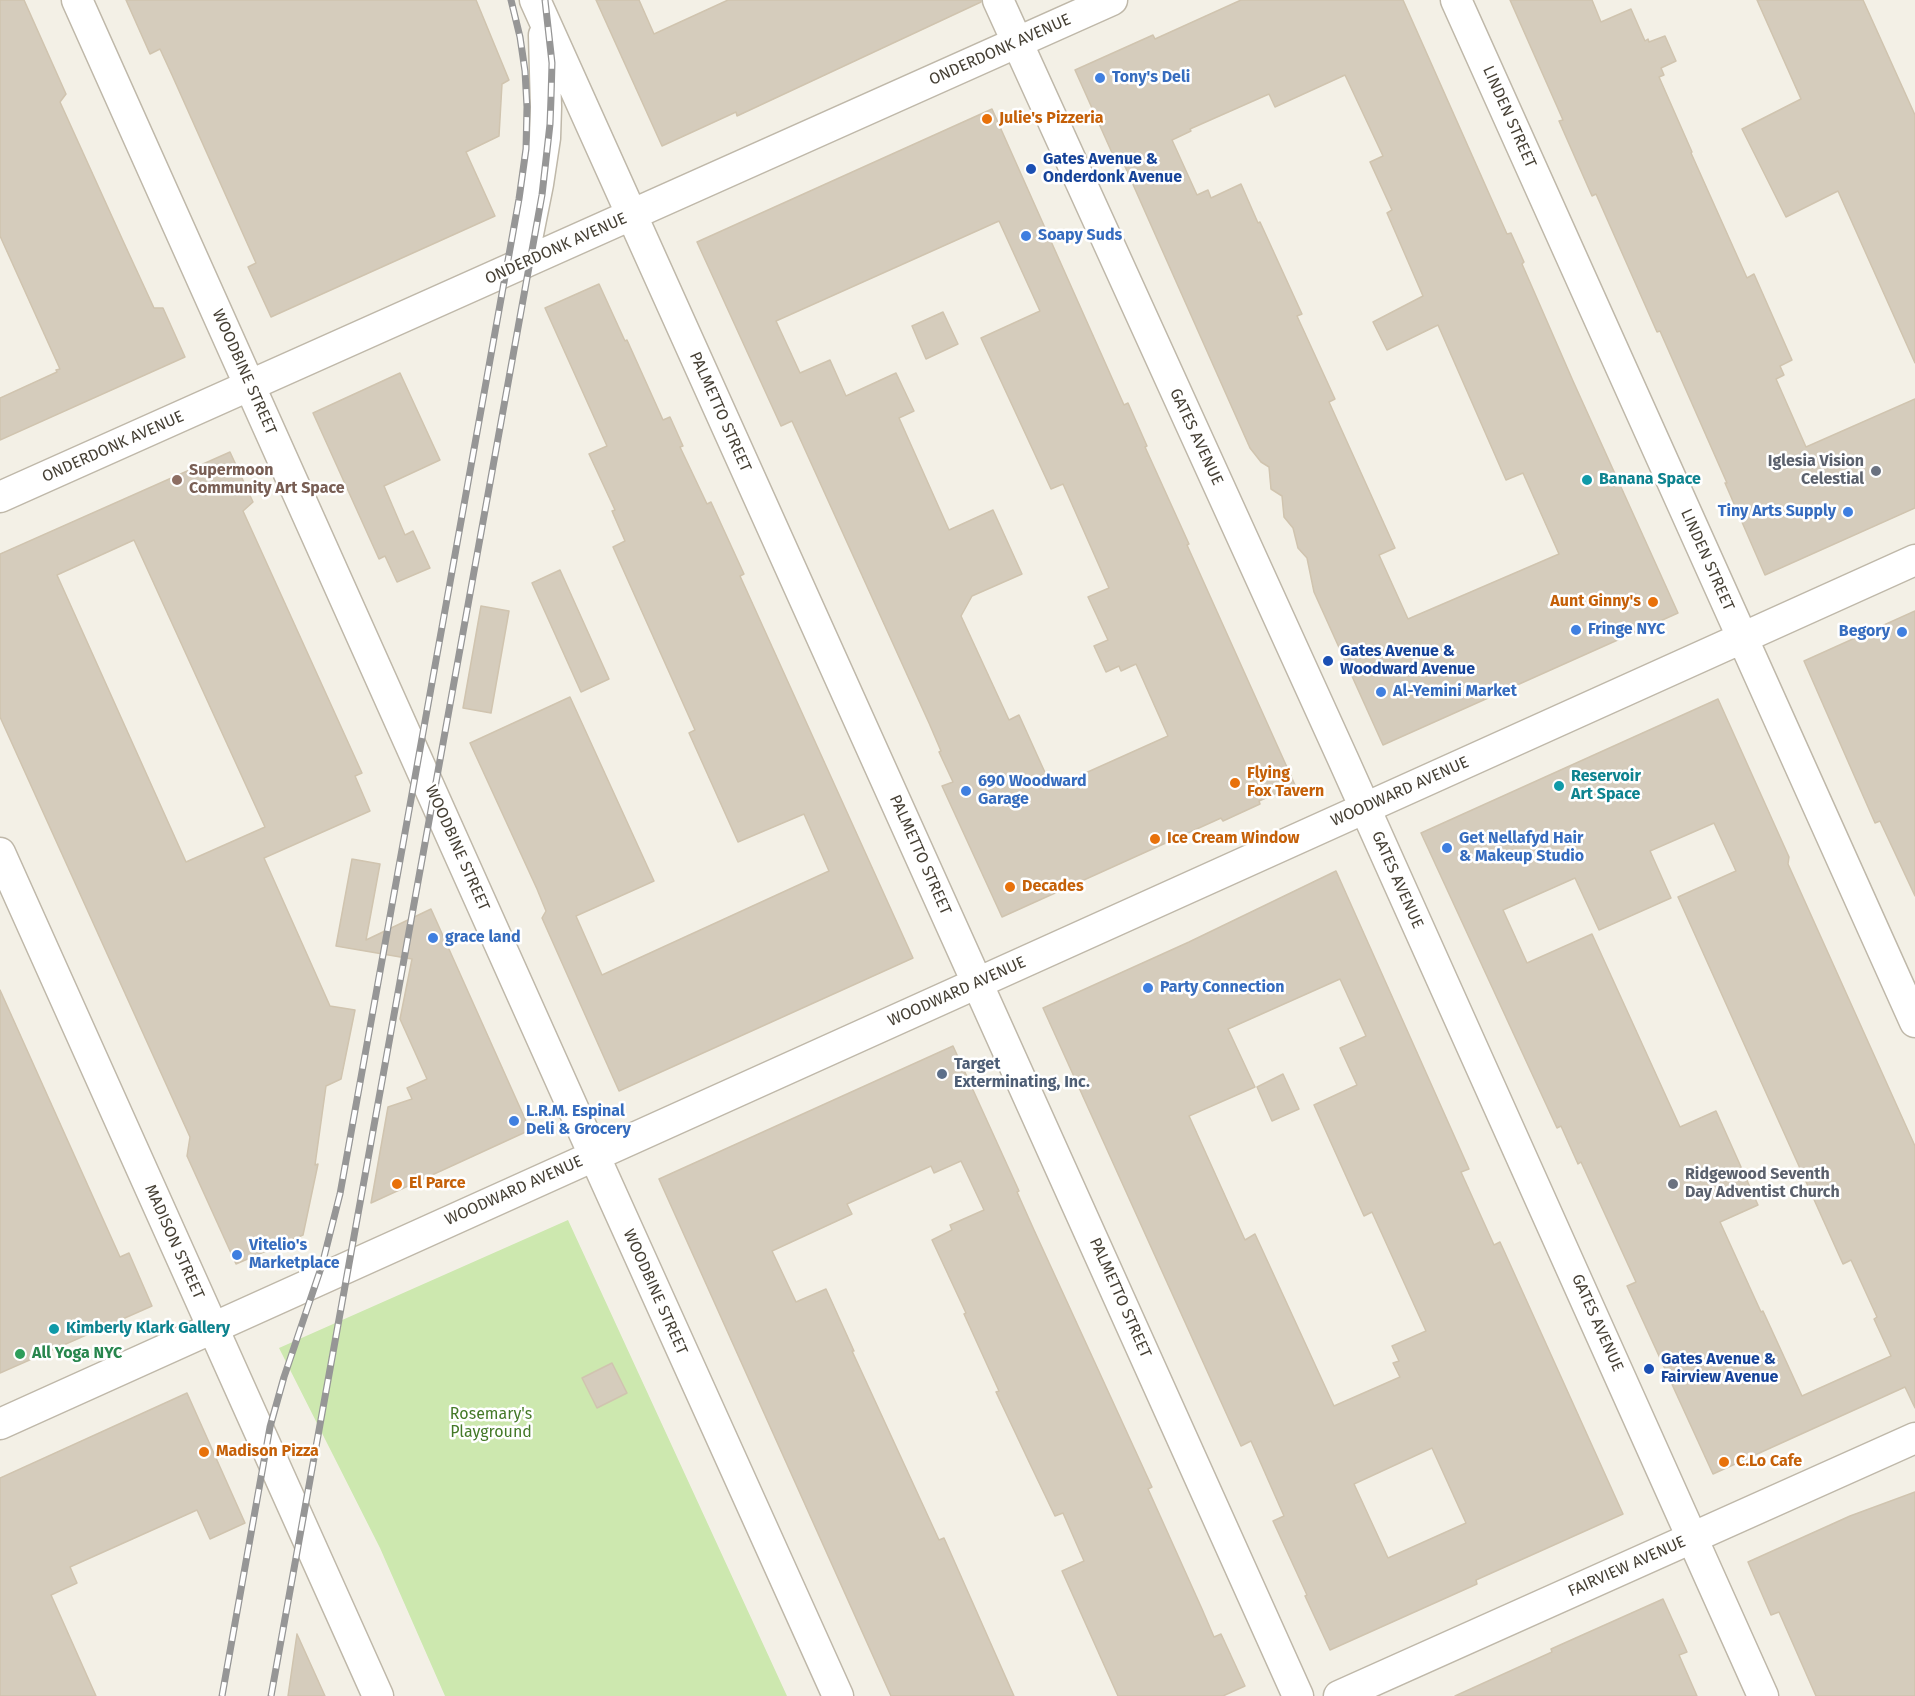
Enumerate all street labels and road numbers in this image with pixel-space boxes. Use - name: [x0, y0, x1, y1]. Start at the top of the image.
- street label: ONDERDONK AVENUE: [926, 10, 1074, 90]
- street label: LINDEN STREET: [1478, 63, 1540, 171]
- street label: ONDERDONK AVENUE: [482, 209, 630, 289]
- street label: WOODBINE STREET: [208, 306, 280, 438]
- street label: PALMETTO STREET: [685, 349, 755, 475]
- street label: GATES AVENUE: [1165, 386, 1227, 488]
- street label: ONDERDONK AVENUE: [39, 407, 187, 487]
- street label: LINDEN STREET: [1676, 506, 1738, 614]
- street label: WOODWARD AVENUE: [1328, 753, 1472, 831]
- street label: WOODBINE STREET: [421, 782, 493, 914]
- street label: PALMETTO STREET: [885, 792, 955, 918]
- street label: GATES AVENUE: [1367, 828, 1427, 932]
- street label: WOODWARD AVENUE: [885, 953, 1029, 1031]
- street label: WOODWARD AVENUE: [442, 1152, 586, 1230]
- street label: MADISON STREET: [140, 1182, 208, 1302]
- street label: WOODBINE STREET: [619, 1226, 691, 1358]
- street label: PALMETTO STREET: [1085, 1235, 1155, 1361]
- street label: GATES AVENUE: [1567, 1271, 1627, 1375]
- street label: FAIRVIEW AVENUE: [1565, 1532, 1689, 1602]

